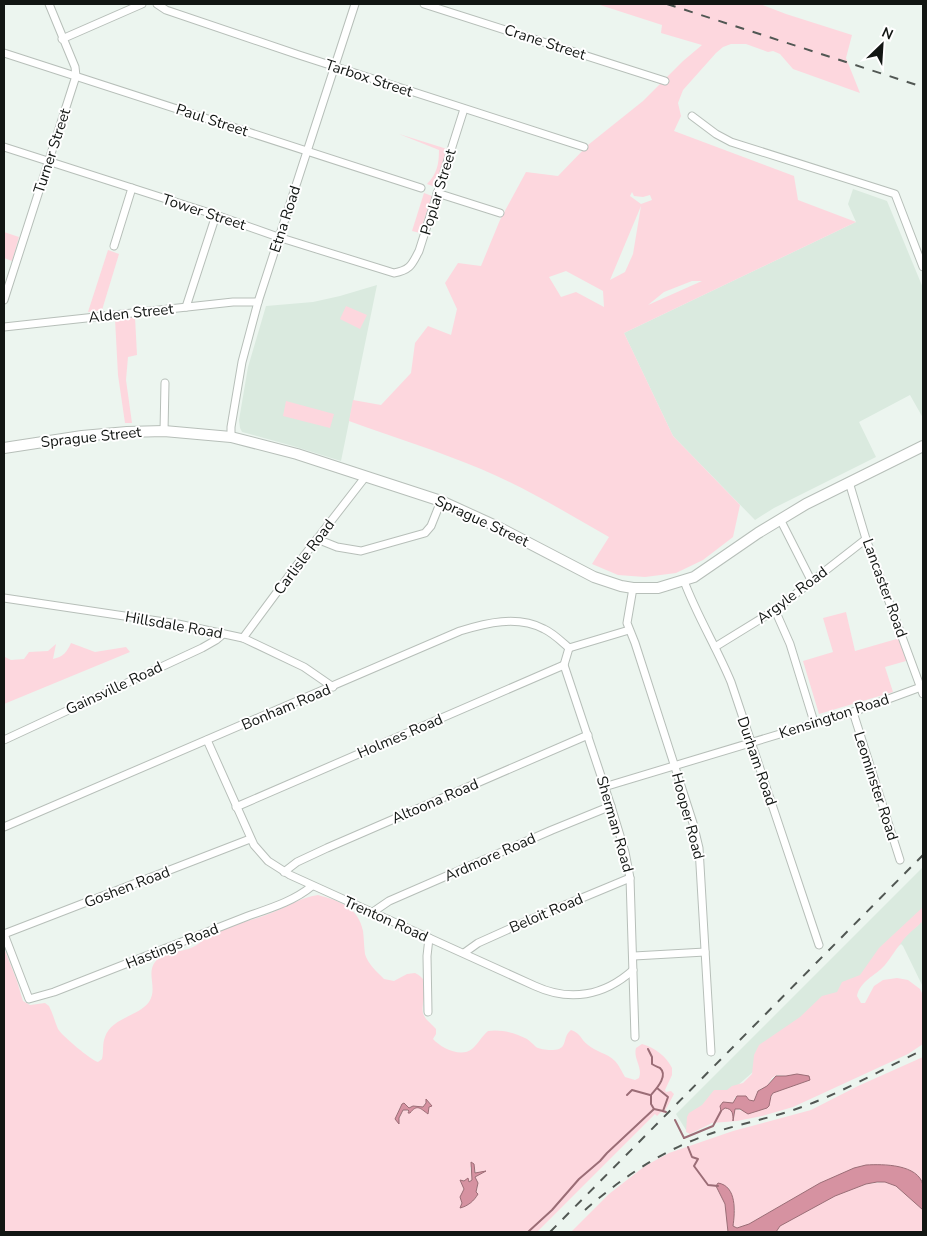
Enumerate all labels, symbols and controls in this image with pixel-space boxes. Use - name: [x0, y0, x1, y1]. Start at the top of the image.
- street label: Crane Street: [502, 19, 589, 65]
- north arrow: [857, 20, 907, 70]
- text: N: [879, 23, 896, 44]
- street label: Tarbox Street: [323, 54, 416, 102]
- street label: Paul Street: [173, 99, 251, 141]
- street label: Turner Street: [29, 105, 75, 196]
- street label: Poplar Street: [415, 146, 461, 237]
- street label: Etna Road: [265, 183, 305, 255]
- street label: Tower Street: [160, 189, 249, 235]
- street label: Alden Street: [88, 299, 175, 327]
- street label: Sprague Street: [40, 422, 143, 452]
- street label: Sprague Street: [432, 491, 533, 552]
- street label: Carlisle Road: [269, 515, 339, 599]
- street label: Lancaster Road: [858, 536, 912, 640]
- street label: Argyle Road: [753, 562, 831, 628]
- street label: Hillsdale Road: [124, 607, 224, 643]
- street label: Gainsville Road: [62, 657, 166, 719]
- street label: Bonham Road: [238, 679, 334, 735]
- street label: Kensington Road: [776, 689, 892, 743]
- street label: Holmes Road: [354, 709, 446, 763]
- street label: Durham Road: [732, 714, 782, 808]
- street label: Leominster Road: [849, 729, 903, 843]
- street label: Hooper Road: [667, 770, 709, 862]
- street label: Altoona Road: [389, 774, 481, 828]
- street label: Sherman Road: [592, 774, 638, 874]
- street label: Ardmore Road: [441, 828, 539, 886]
- street label: Goshen Road: [81, 861, 173, 913]
- street label: Beloit Road: [506, 888, 586, 938]
- street label: Trenton Road: [341, 891, 431, 947]
- street label: Hastings Road: [123, 918, 221, 974]

